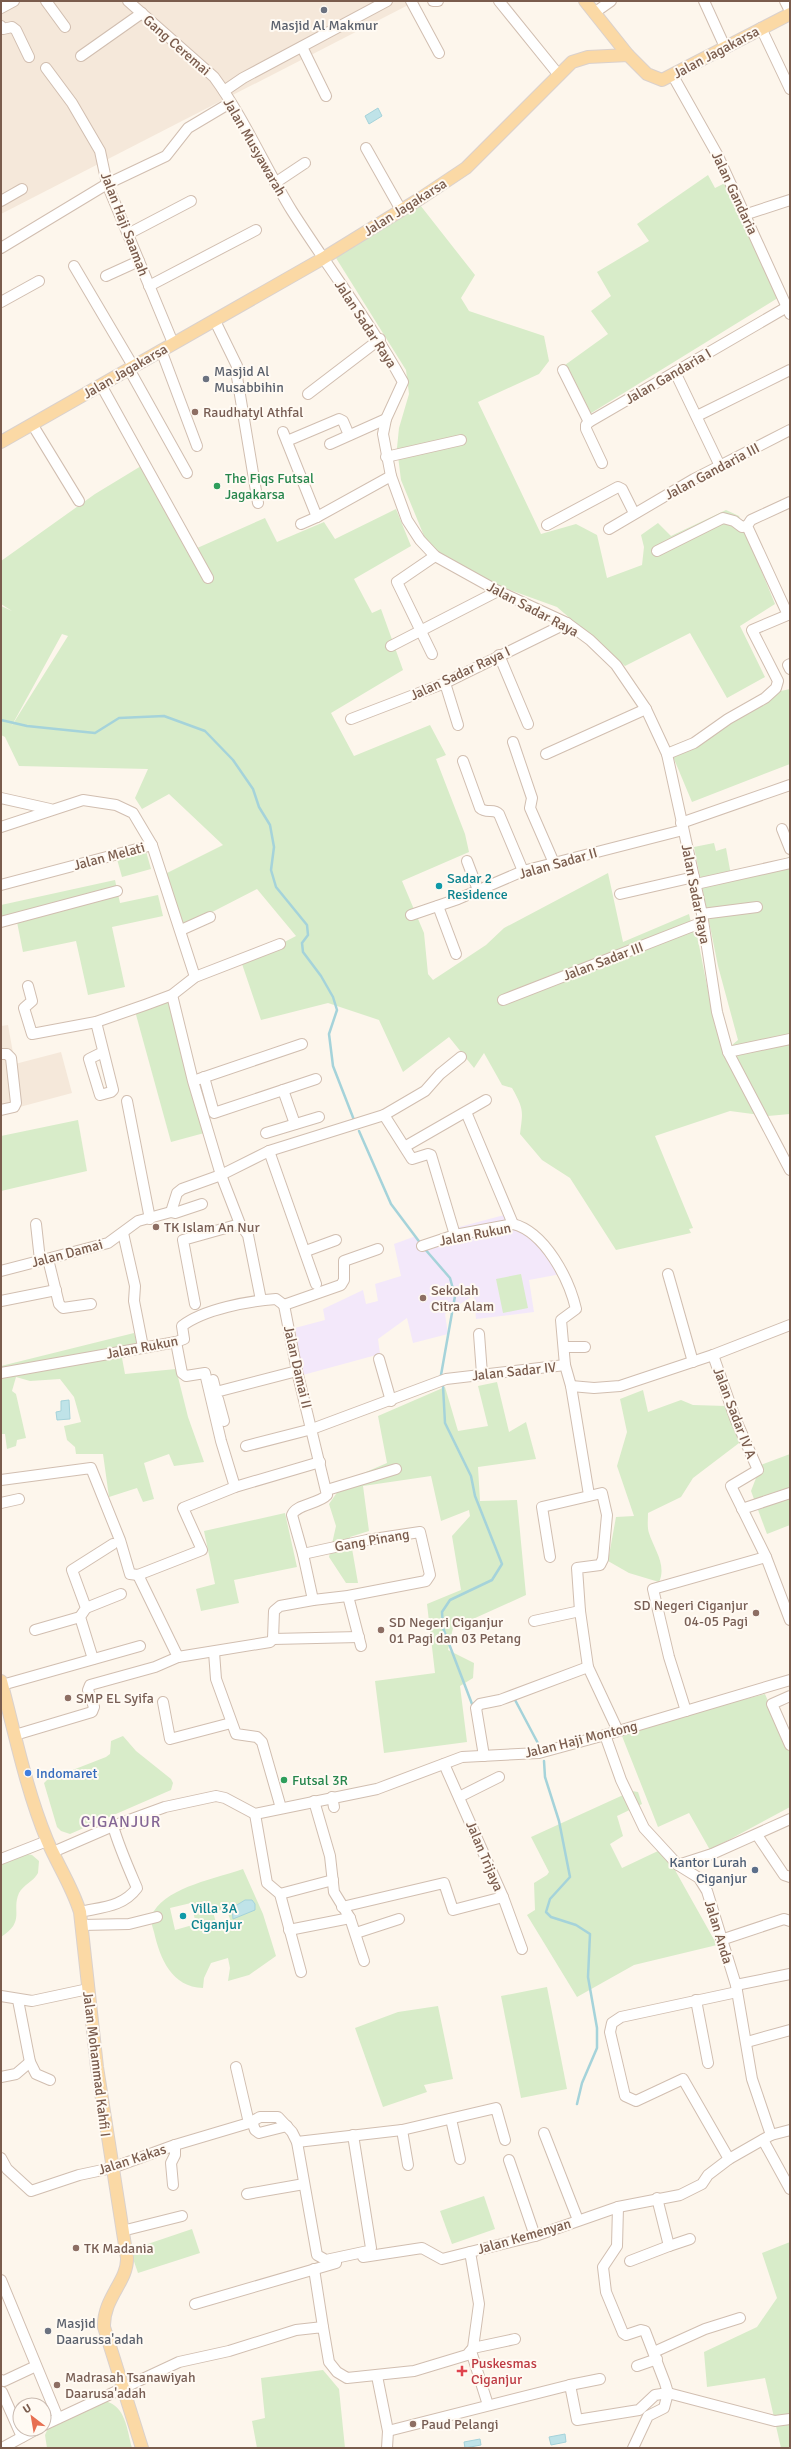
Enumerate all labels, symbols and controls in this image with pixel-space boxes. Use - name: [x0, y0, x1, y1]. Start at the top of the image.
- marker: Masjid Al Makmur: [319, 5, 329, 15]
- street label: Gang Ceremai: [140, 12, 214, 79]
- place label: Masjid Al Makmur: [270, 17, 379, 34]
- street label: Jalan Jagakarsa: [670, 23, 762, 82]
- street label: Jalan Musyawarah: [220, 95, 289, 199]
- street label: Jalan Gandaria: [708, 149, 761, 237]
- street label: Jalan Haji Saamah: [97, 170, 152, 279]
- street label: Jalan Jagakarsa: [361, 175, 450, 240]
- street label: Jalan Sadar Raya: [331, 277, 400, 371]
- street label: Jalan Jagakarsa: [80, 340, 171, 403]
- street label: Jalan Gandaria I: [622, 345, 714, 408]
- place label: Masjid Al Musabbihin: [214, 363, 284, 396]
- marker: Masjid Al Musabbihin: [201, 374, 211, 384]
- place label: Raudhatyl Athfal: [203, 404, 303, 421]
- marker: Raudhatyl Athfal: [190, 407, 200, 417]
- street label: Jalan Gandaria III: [662, 439, 763, 504]
- place label: The Fiqs Futsal Jagakarsa: [225, 470, 314, 503]
- marker: The Fiqs Futsal Jagakarsa: [212, 481, 222, 491]
- street label: Jalan Sadar Raya: [484, 578, 581, 641]
- street label: Jalan Sadar Raya I: [407, 643, 513, 704]
- street label: Jalan Melati: [72, 839, 147, 874]
- street label: Jalan Sadar Raya: [678, 843, 714, 945]
- street label: Jalan Sadar II: [517, 844, 599, 883]
- place label: Sadar 2 Residence: [447, 870, 508, 903]
- marker: Sadar 2 Residence: [434, 881, 444, 891]
- street label: Jalan Sadar III: [561, 938, 646, 985]
- place label: TK Islam An Nur: [164, 1219, 260, 1236]
- street label: Jalan Rukun: [438, 1219, 512, 1250]
- marker: TK Islam An Nur: [151, 1222, 161, 1232]
- street label: Jalan Damai: [30, 1236, 105, 1271]
- place label: Sekolah Citra Alam: [431, 1282, 494, 1315]
- marker: Sekolah Citra Alam: [418, 1293, 428, 1303]
- street label: Jalan Damai II: [280, 1324, 315, 1410]
- street label: Jalan Rukun: [105, 1332, 179, 1363]
- street label: Jalan Sadar IV: [471, 1359, 557, 1384]
- street label: Jalan Sadar IV A: [709, 1365, 760, 1462]
- street label: Gang Pinang: [333, 1526, 411, 1555]
- place label: SD Negeri Ciganjur 04-05 Pagi: [634, 1597, 749, 1630]
- marker: SD Negeri Ciganjur 04-05 Pagi: [751, 1608, 761, 1618]
- place label: SD Negeri Ciganjur 01 Pagi dan 03 Petang: [389, 1614, 521, 1647]
- marker: SD Negeri Ciganjur 01 Pagi dan 03 Petang: [376, 1625, 386, 1635]
- place label: SMP EL Syifa: [76, 1690, 154, 1707]
- marker: SMP EL Syifa: [63, 1693, 73, 1703]
- street label: Jalan Haji Montong: [523, 1717, 639, 1762]
- place label: Indomaret: [36, 1765, 98, 1782]
- marker: Indomaret: [23, 1768, 33, 1778]
- place label: Futsal 3R: [292, 1772, 348, 1789]
- marker: Futsal 3R: [279, 1775, 289, 1785]
- district label: CIGANJUR: [81, 1812, 161, 1832]
- street label: Jalan Trijaya: [462, 1819, 507, 1894]
- place label: Kantor Lurah Ciganjur: [669, 1854, 748, 1887]
- marker: Kantor Lurah Ciganjur: [750, 1865, 760, 1875]
- street label: Jalan Anda: [701, 1898, 736, 1966]
- place label: Villa 3A Ciganjur: [191, 1900, 243, 1933]
- marker: Villa 3A Ciganjur: [178, 1911, 188, 1921]
- street label: Jalan Mohammad Kahfi I: [79, 1990, 114, 2138]
- street label: Jalan Kakas: [96, 2140, 168, 2178]
- street label: Jalan Kemenyan: [475, 2215, 573, 2258]
- place label: TK Madania: [84, 2240, 154, 2257]
- marker: TK Madania: [71, 2243, 81, 2253]
- place label: Masjid Daarussa'adah: [56, 2315, 143, 2348]
- marker: Masjid Daarussa'adah: [43, 2326, 53, 2336]
- place label: Puskesmas Ciganjur: [471, 2355, 537, 2388]
- marker: Puskesmas Ciganjur: [456, 2365, 468, 2377]
- place label: Madrasah Tsanawiyah Daarusa'adah: [65, 2369, 196, 2402]
- marker: Madrasah Tsanawiyah Daarusa'adah: [52, 2380, 62, 2390]
- north arrow: [12, 2397, 52, 2437]
- text: U: [21, 2401, 34, 2416]
- place label: Paud Pelangi: [421, 2416, 498, 2433]
- marker: Paud Pelangi: [408, 2419, 418, 2429]

